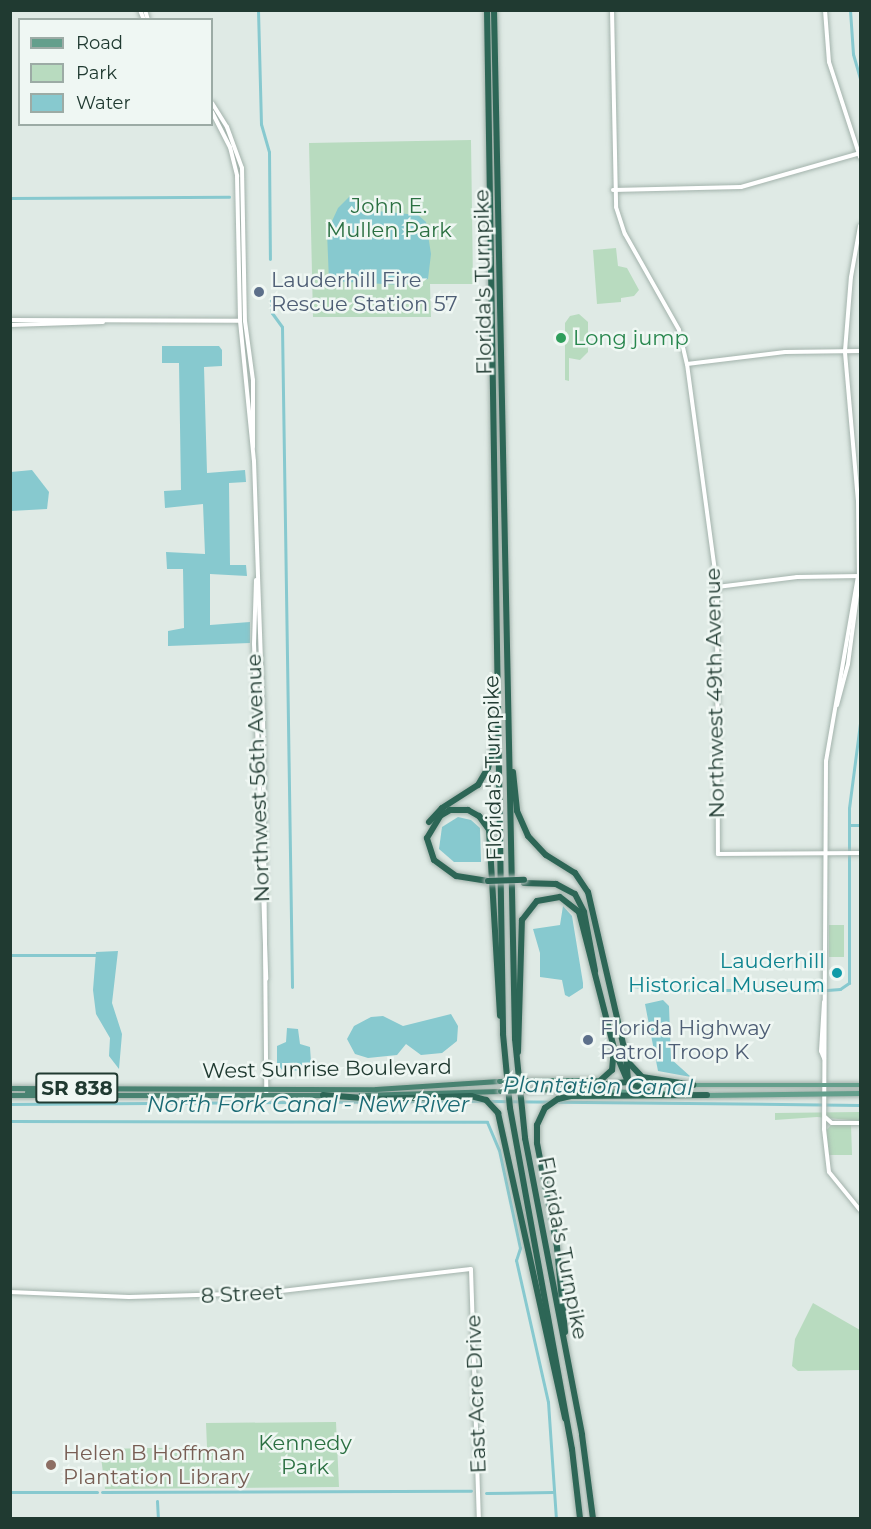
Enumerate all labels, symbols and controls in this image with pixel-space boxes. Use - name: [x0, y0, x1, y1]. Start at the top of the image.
- legend: [18, 18, 213, 126]
- text: Road: [76, 32, 123, 54]
- text: Park: [76, 62, 117, 84]
- text: Water: [76, 92, 131, 114]
- street label: Florida's Turnpike: [469, 189, 497, 375]
- park label: John E. Mullen Park: [326, 193, 452, 243]
- place label: Lauderhill Fire Rescue Station 57: [271, 267, 458, 317]
- marker: Lauderhill Fire Rescue Station 57: [252, 285, 266, 299]
- place label: Long jump: [573, 325, 689, 351]
- marker: Long jump: [554, 331, 568, 345]
- street label: Northwest 49th Avenue: [700, 567, 730, 819]
- street label: Northwest 56th Avenue: [241, 653, 275, 903]
- street label: Florida's Turnpike: [479, 675, 507, 861]
- place label: Lauderhill Historical Museum: [628, 948, 825, 998]
- marker: Lauderhill Historical Museum: [830, 966, 844, 980]
- place label: Florida Highway Patrol Troop K: [600, 1015, 771, 1065]
- marker: Florida Highway Patrol Troop K: [581, 1033, 595, 1047]
- street label: West Sunrise Boulevard: [202, 1054, 452, 1084]
- road number: SR 838: [35, 1071, 119, 1105]
- water label: Plantation Canal: [503, 1071, 693, 1101]
- water label: North Fork Canal - New River: [147, 1092, 469, 1118]
- street label: Florida's Turnpike: [533, 1154, 593, 1342]
- street label: 8 Street: [200, 1279, 284, 1309]
- street label: East Acre Drive: [461, 1314, 491, 1474]
- park label: Kennedy Park: [258, 1430, 352, 1480]
- place label: Helen B Hoffman Plantation Library: [63, 1440, 250, 1490]
- marker: Helen B Hoffman Plantation Library: [44, 1458, 58, 1472]

